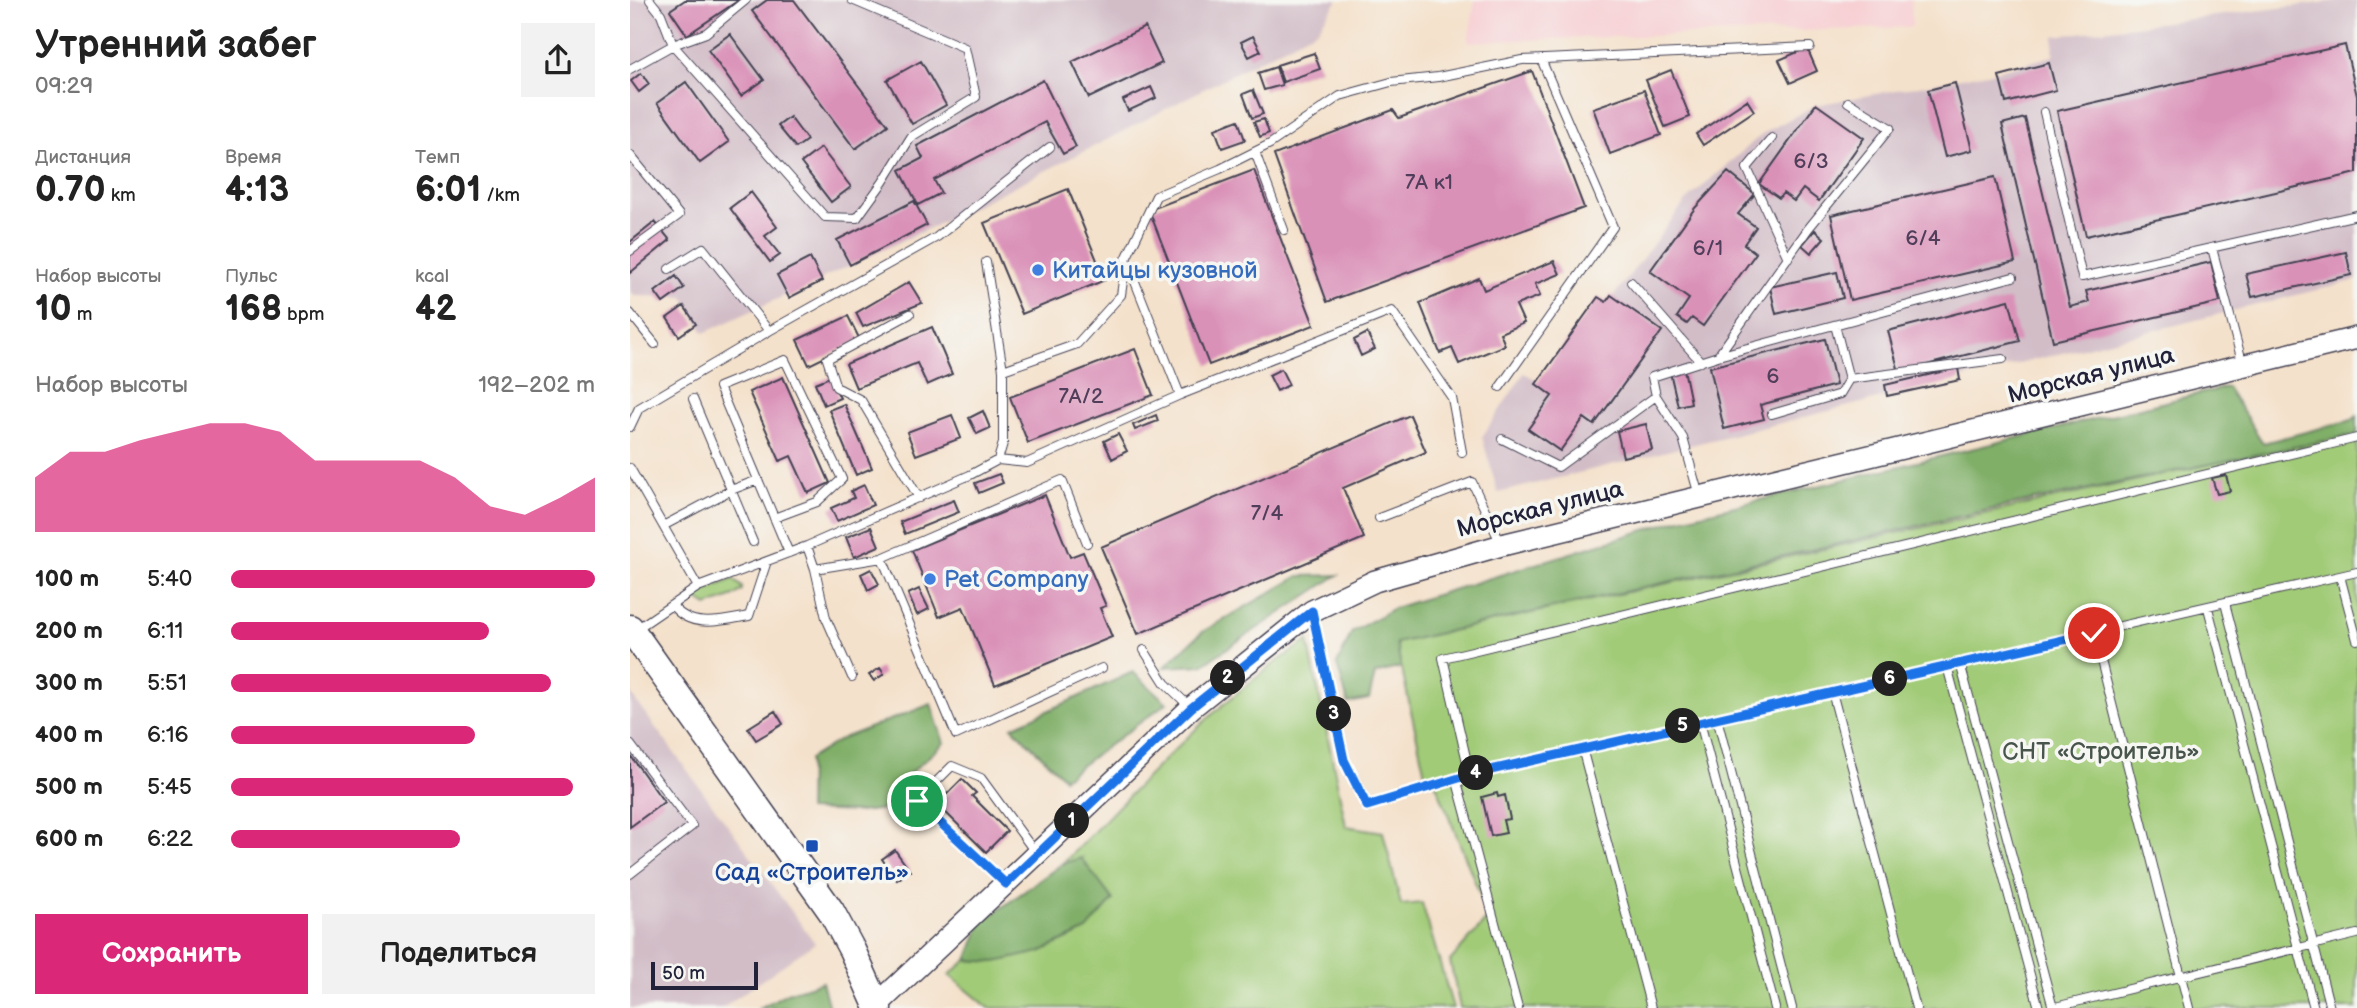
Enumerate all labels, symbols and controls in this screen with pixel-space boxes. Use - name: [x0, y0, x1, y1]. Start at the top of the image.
- text: Утренний забег: [35, 23, 317, 68]
- button: share: [521, 23, 595, 97]
- text: 09:29: [35, 72, 93, 100]
- text: Дистанция: [35, 146, 131, 169]
- text: Время: [225, 146, 281, 169]
- text: Темп: [415, 146, 460, 169]
- house number: 6/3: [1793, 149, 1829, 174]
- text: 0.70: [35, 169, 106, 212]
- text: 4:13: [225, 169, 289, 212]
- text: 6:01: [415, 169, 481, 212]
- house number: 7А к1: [1405, 170, 1453, 195]
- text: km: [106, 184, 136, 207]
- text: /km: [481, 184, 520, 207]
- house number: 6/4: [1905, 226, 1941, 251]
- house number: 6/1: [1693, 236, 1723, 261]
- place label: Китайцы кузовной: [1052, 256, 1258, 285]
- marker: Китайцы кузовной: [1030, 262, 1046, 278]
- text: Набор высоты: [35, 265, 161, 288]
- text: Пульс: [225, 265, 278, 288]
- text: kcal: [415, 265, 449, 288]
- text: 10: [35, 288, 72, 331]
- text: 168: [225, 288, 282, 331]
- text: 42: [415, 288, 457, 331]
- text: m: [72, 303, 92, 326]
- text: bpm: [282, 303, 325, 326]
- street label: Морская улица: [2005, 340, 2177, 410]
- house number: 6: [1767, 364, 1780, 389]
- text: Набор высоты: [35, 371, 188, 399]
- text: 192–202 m: [478, 371, 595, 399]
- house number: 7А/2: [1059, 384, 1104, 409]
- street label: Морская улица: [1454, 474, 1626, 544]
- house number: 7/4: [1251, 501, 1283, 526]
- text: 100 m: [35, 565, 99, 593]
- text: 5:40: [147, 565, 192, 593]
- place label: Pet Company: [944, 565, 1089, 594]
- marker: Pet Company: [922, 571, 938, 587]
- pin: [2064, 603, 2124, 663]
- icon: check: [2075, 614, 2113, 652]
- text: 200 m: [35, 617, 103, 645]
- text: 6:11: [147, 617, 184, 645]
- pin: 2: [1210, 660, 1246, 696]
- pin: 6: [1872, 662, 1908, 696]
- text: 2: [1222, 666, 1233, 689]
- text: 6: [1884, 667, 1895, 690]
- text: 300 m: [35, 669, 103, 697]
- text: 5:51: [147, 669, 187, 697]
- pin: 3: [1316, 696, 1352, 732]
- text: 3: [1328, 702, 1339, 725]
- pin: 5: [1666, 708, 1700, 744]
- text: 5: [1677, 714, 1688, 737]
- text: 400 m: [35, 721, 103, 749]
- text: 6:16: [147, 721, 189, 749]
- park label: СНТ «Строитель»: [2002, 737, 2200, 766]
- pin: 4: [1458, 756, 1494, 790]
- text: 4: [1470, 761, 1481, 784]
- pin: [887, 771, 947, 831]
- text: 500 m: [35, 773, 103, 801]
- text: 5:45: [147, 773, 192, 801]
- icon: arrive: [898, 782, 936, 820]
- pin: 1: [1054, 804, 1090, 838]
- text: 1: [1068, 809, 1076, 832]
- text: 600 m: [35, 825, 103, 853]
- text: 6:22: [147, 825, 193, 853]
- marker: Сад «Строитель»: [804, 838, 820, 854]
- place label: Сад «Строитель»: [715, 858, 909, 887]
- button: Сохранить: [35, 914, 308, 994]
- button: Поделиться: [322, 914, 595, 994]
- scale bar: [651, 959, 758, 991]
- text: 50 m: [662, 962, 705, 985]

